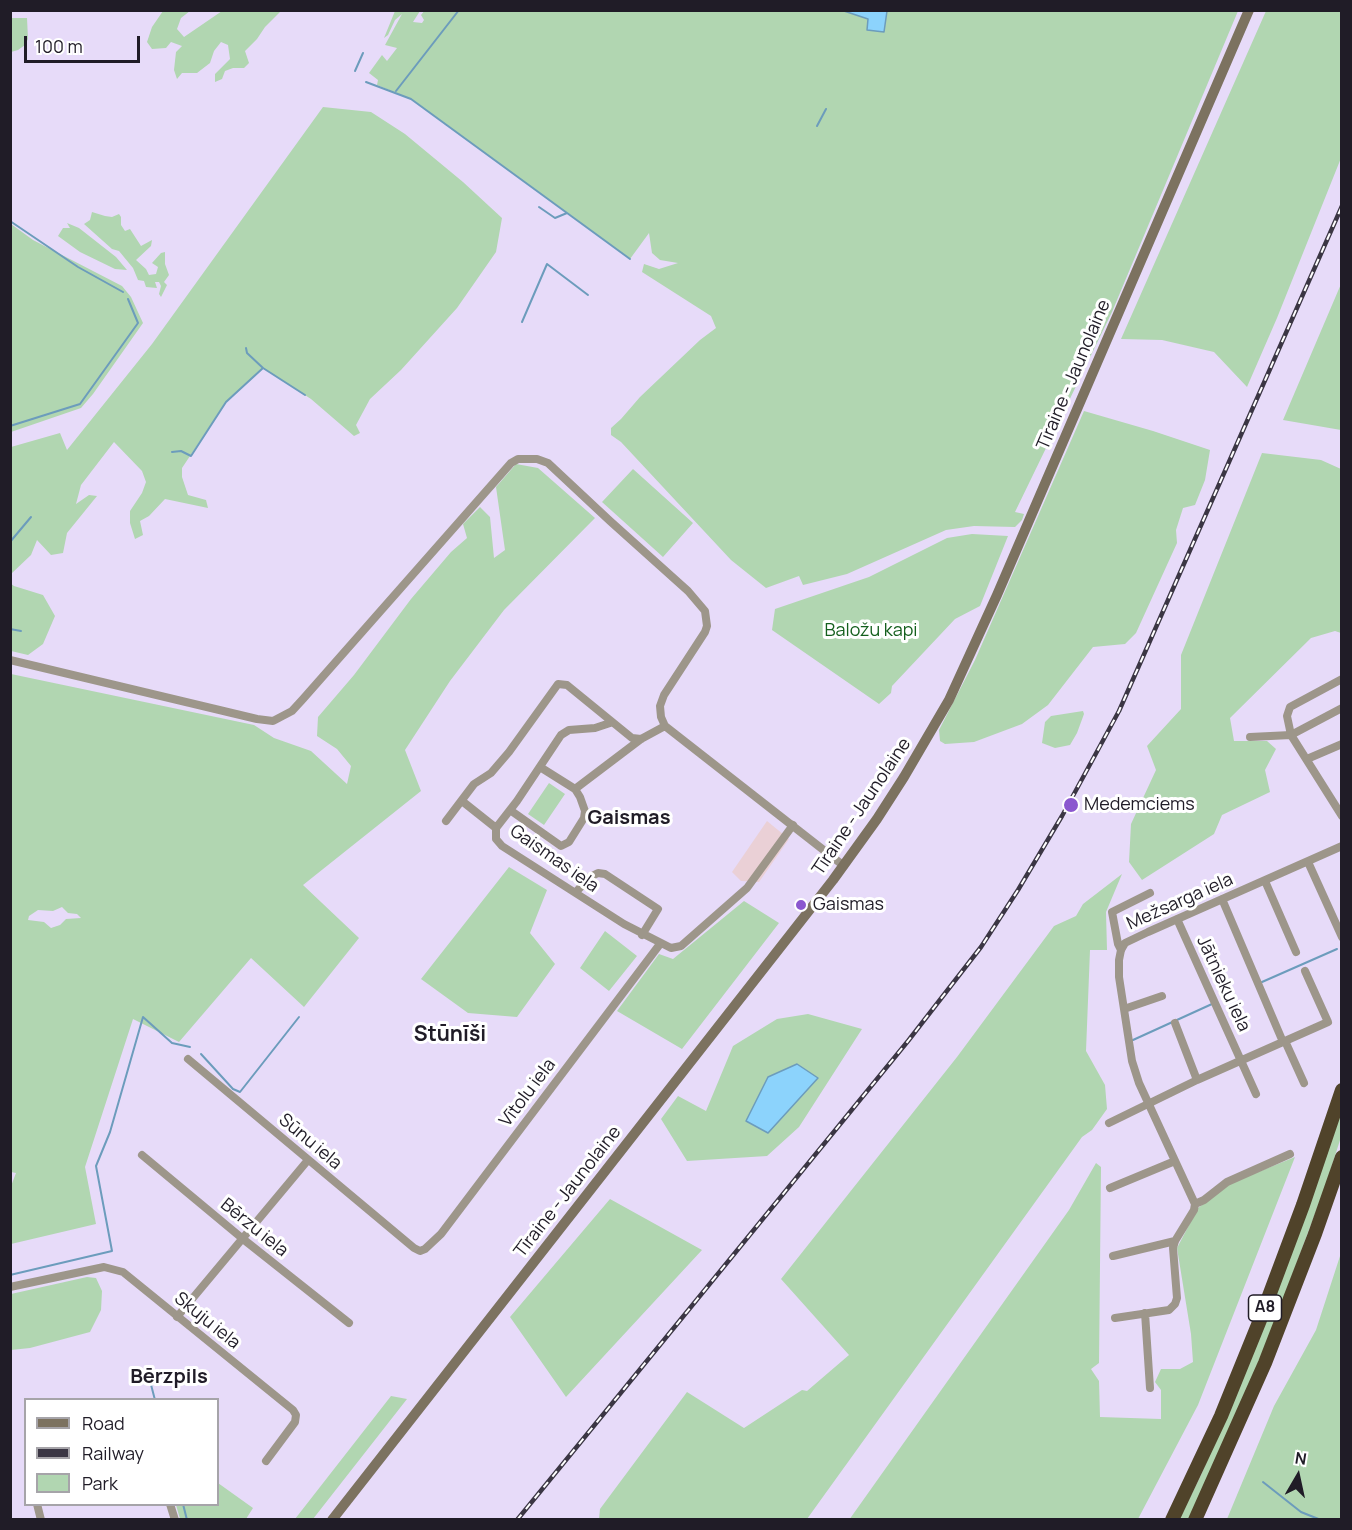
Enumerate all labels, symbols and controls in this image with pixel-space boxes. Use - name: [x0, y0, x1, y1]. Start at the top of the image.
- scale bar: [27, 24, 142, 62]
- text: 100 m: [35, 34, 83, 58]
- street label: Tīraine - Jaunolaine: [1033, 297, 1115, 453]
- park label: Baložu kapi: [824, 620, 918, 642]
- street label: Tīraine - Jaunolaine: [808, 734, 916, 880]
- place label: Medemciems: [1084, 794, 1195, 816]
- marker: Medemciems: [1062, 796, 1080, 814]
- district label: Gaismas: [588, 806, 670, 830]
- street label: Gaismas iela: [505, 820, 603, 898]
- street label: Mežsarga iela: [1124, 869, 1236, 935]
- place label: Gaismas: [813, 894, 884, 916]
- marker: Gaismas: [794, 898, 808, 912]
- street label: Jātnieku iela: [1191, 933, 1255, 1035]
- district label: Stūnīši: [414, 1022, 486, 1048]
- street label: Vītolu iela: [495, 1055, 561, 1131]
- street label: Sūnu iela: [274, 1109, 346, 1175]
- street label: Tīraine - Jaunolaine: [510, 1122, 626, 1262]
- street label: Bērzu iela: [216, 1194, 292, 1262]
- street label: Skuju iela: [170, 1288, 244, 1354]
- road number: A8: [1248, 1295, 1282, 1321]
- district label: Bērzpils: [130, 1365, 208, 1389]
- legend: [24, 1398, 219, 1506]
- text: Road: [82, 1411, 125, 1435]
- text: Railway: [82, 1441, 144, 1465]
- north arrow: [1268, 1446, 1328, 1506]
- text: N: [1293, 1446, 1308, 1470]
- text: Park: [82, 1471, 118, 1495]

